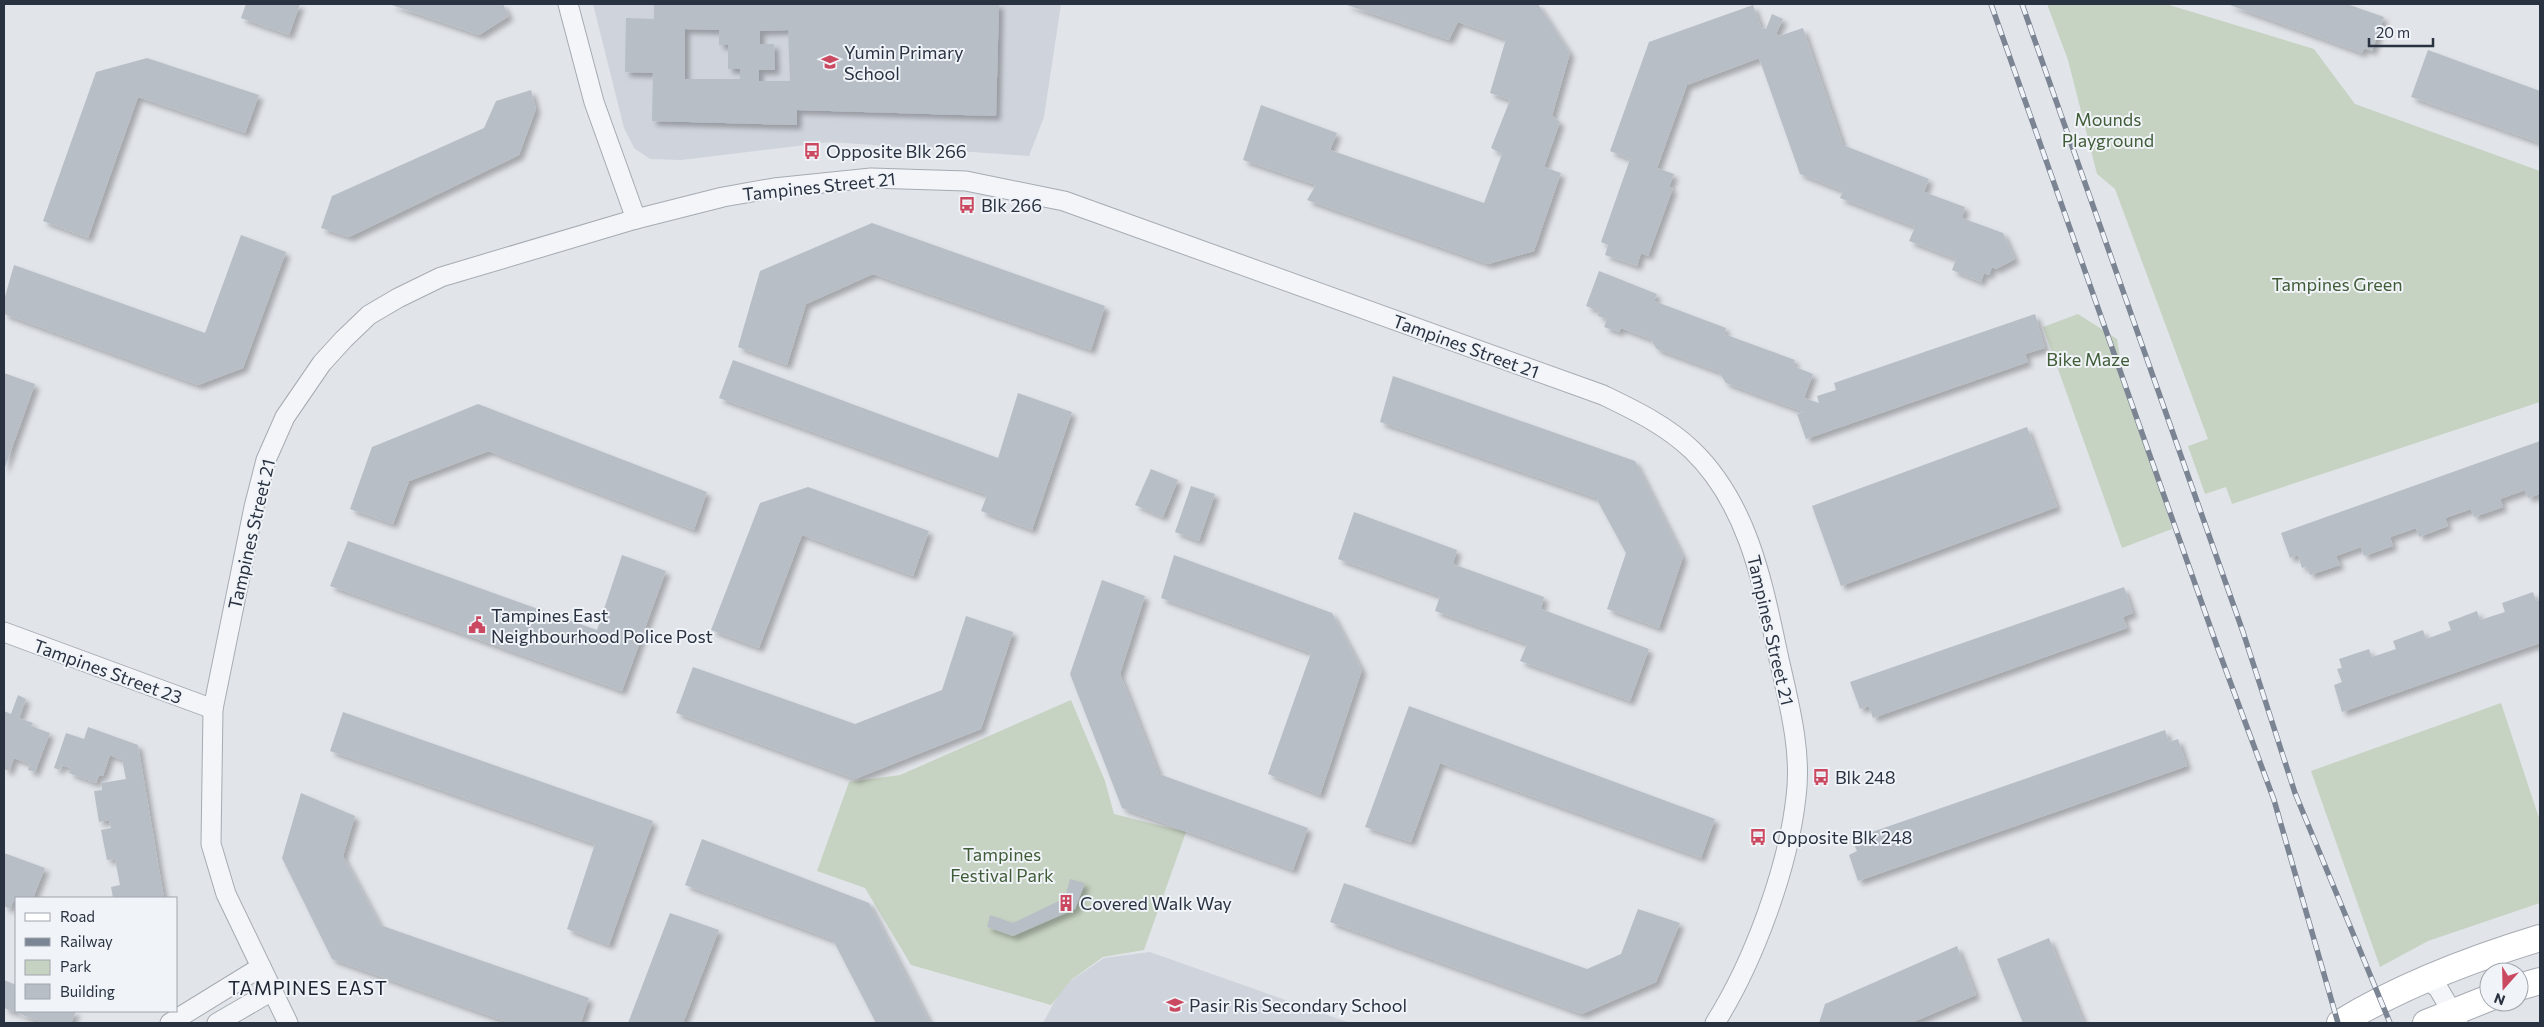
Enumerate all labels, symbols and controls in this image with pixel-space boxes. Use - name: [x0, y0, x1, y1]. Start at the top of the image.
- scale bar: [2369, 15, 2433, 47]
- text: 20 m: [2376, 23, 2410, 41]
- place label: Yumin Primary School: [844, 41, 964, 84]
- school or university icon: Yumin Primary School: [820, 52, 840, 72]
- park label: Mounds Playground: [2062, 108, 2154, 151]
- place label: Opposite Blk 266: [826, 140, 967, 162]
- bus stop icon: Opposite Blk 266: [802, 141, 822, 161]
- street label: Tampines Street 21: [741, 167, 897, 205]
- place label: Blk 266: [981, 194, 1042, 216]
- bus stop icon: Blk 266: [957, 195, 977, 215]
- park label: Tampines Green: [2271, 273, 2403, 295]
- street label: Tampines Street 21: [1390, 309, 1542, 383]
- park label: Bike Maze: [2046, 348, 2130, 370]
- street label: Tampines Street 21: [223, 457, 279, 611]
- street label: Tampines Street 21: [1743, 553, 1799, 707]
- place label: Tampines East Neighbourhood Police Post: [491, 604, 713, 647]
- public building icon: Tampines East Neighbourhood Police Post: [467, 615, 487, 635]
- street label: Tampines Street 23: [31, 634, 185, 708]
- place label: Blk 248: [1835, 766, 1896, 788]
- bus stop icon: Blk 248: [1811, 767, 1831, 787]
- place label: Opposite Blk 248: [1772, 826, 1912, 848]
- bus stop icon: Opposite Blk 248: [1748, 827, 1768, 847]
- park label: Tampines Festival Park: [950, 843, 1054, 886]
- place label: Covered Walk Way: [1080, 892, 1232, 914]
- building icon: Covered Walk Way: [1056, 893, 1076, 913]
- legend: [15, 897, 178, 1012]
- text: Road: [60, 907, 95, 925]
- text: Railway: [60, 932, 113, 950]
- text: Park: [60, 957, 91, 975]
- north arrow: [2479, 962, 2529, 1012]
- district label: TAMPINES EAST: [228, 976, 388, 999]
- text: Building: [60, 982, 115, 1000]
- text: N: [2492, 990, 2507, 1009]
- place label: Pasir Ris Secondary School: [1189, 994, 1407, 1016]
- school or university icon: Pasir Ris Secondary School: [1165, 995, 1185, 1015]

